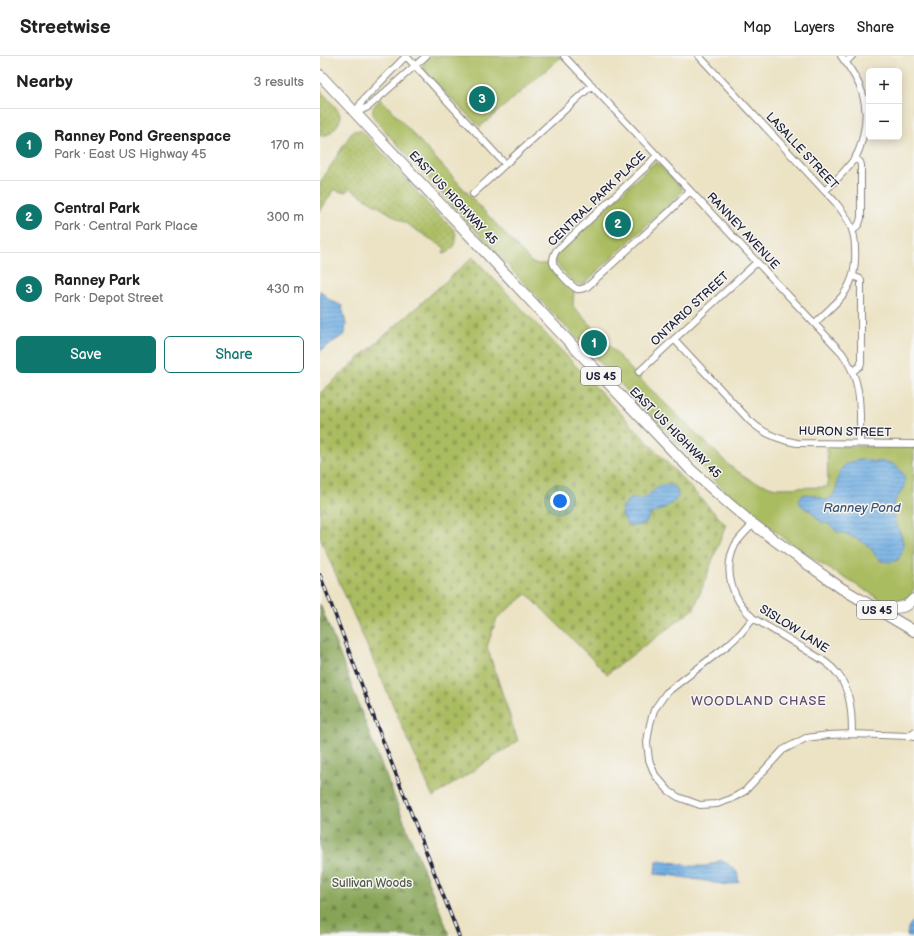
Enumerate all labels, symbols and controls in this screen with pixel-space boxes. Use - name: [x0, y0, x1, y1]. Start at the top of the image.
- text: Streetwise: [20, 16, 111, 39]
- text: Map: [743, 19, 771, 36]
- text: Layers: [793, 19, 835, 36]
- text: Share: [857, 19, 894, 36]
- map controls: [866, 68, 902, 140]
- button: +: [866, 68, 902, 104]
- text: Nearby: [16, 72, 73, 92]
- text: 3 results: [253, 74, 304, 90]
- pin: 3: [469, 84, 495, 114]
- button: −: [866, 104, 902, 140]
- street label: LASALLE STREET: [763, 110, 842, 193]
- text: Ranney Pond Greenspace: [54, 127, 231, 146]
- text: 1: [26, 137, 32, 153]
- text: 170 m: [271, 137, 304, 153]
- text: Park · East US Highway 45: [54, 146, 206, 162]
- street label: EAST US HIGHWAY 45: [406, 148, 501, 248]
- street label: CENTRAL PARK PLACE: [545, 148, 649, 250]
- street label: RANNEY AVENUE: [704, 190, 782, 273]
- text: Central Park: [54, 199, 140, 218]
- text: 2: [25, 209, 33, 225]
- text: 300 m: [266, 209, 304, 225]
- pin: 2: [605, 209, 631, 239]
- text: Park · Central Park Place: [54, 218, 198, 234]
- street label: ONTARIO STREET: [648, 268, 733, 349]
- text: Ranney Park: [54, 271, 140, 290]
- text: 3: [25, 281, 33, 297]
- text: 430 m: [266, 281, 304, 297]
- text: Park · Depot Street: [54, 290, 163, 306]
- pin: 1: [581, 328, 607, 358]
- button: Save: [16, 336, 156, 373]
- button: Share: [164, 336, 304, 373]
- road number: US 45: [581, 367, 621, 385]
- street label: EAST US HIGHWAY 45: [626, 384, 724, 482]
- street label: HURON STREET: [798, 424, 892, 440]
- your location: [550, 491, 570, 511]
- water label: Ranney Pond: [823, 500, 901, 516]
- road number: US 45: [857, 601, 897, 619]
- street label: SISLOW LANE: [757, 602, 832, 656]
- district label: WOODLAND CHASE: [691, 693, 827, 709]
- park label: Sullivan Woods: [332, 876, 412, 891]

